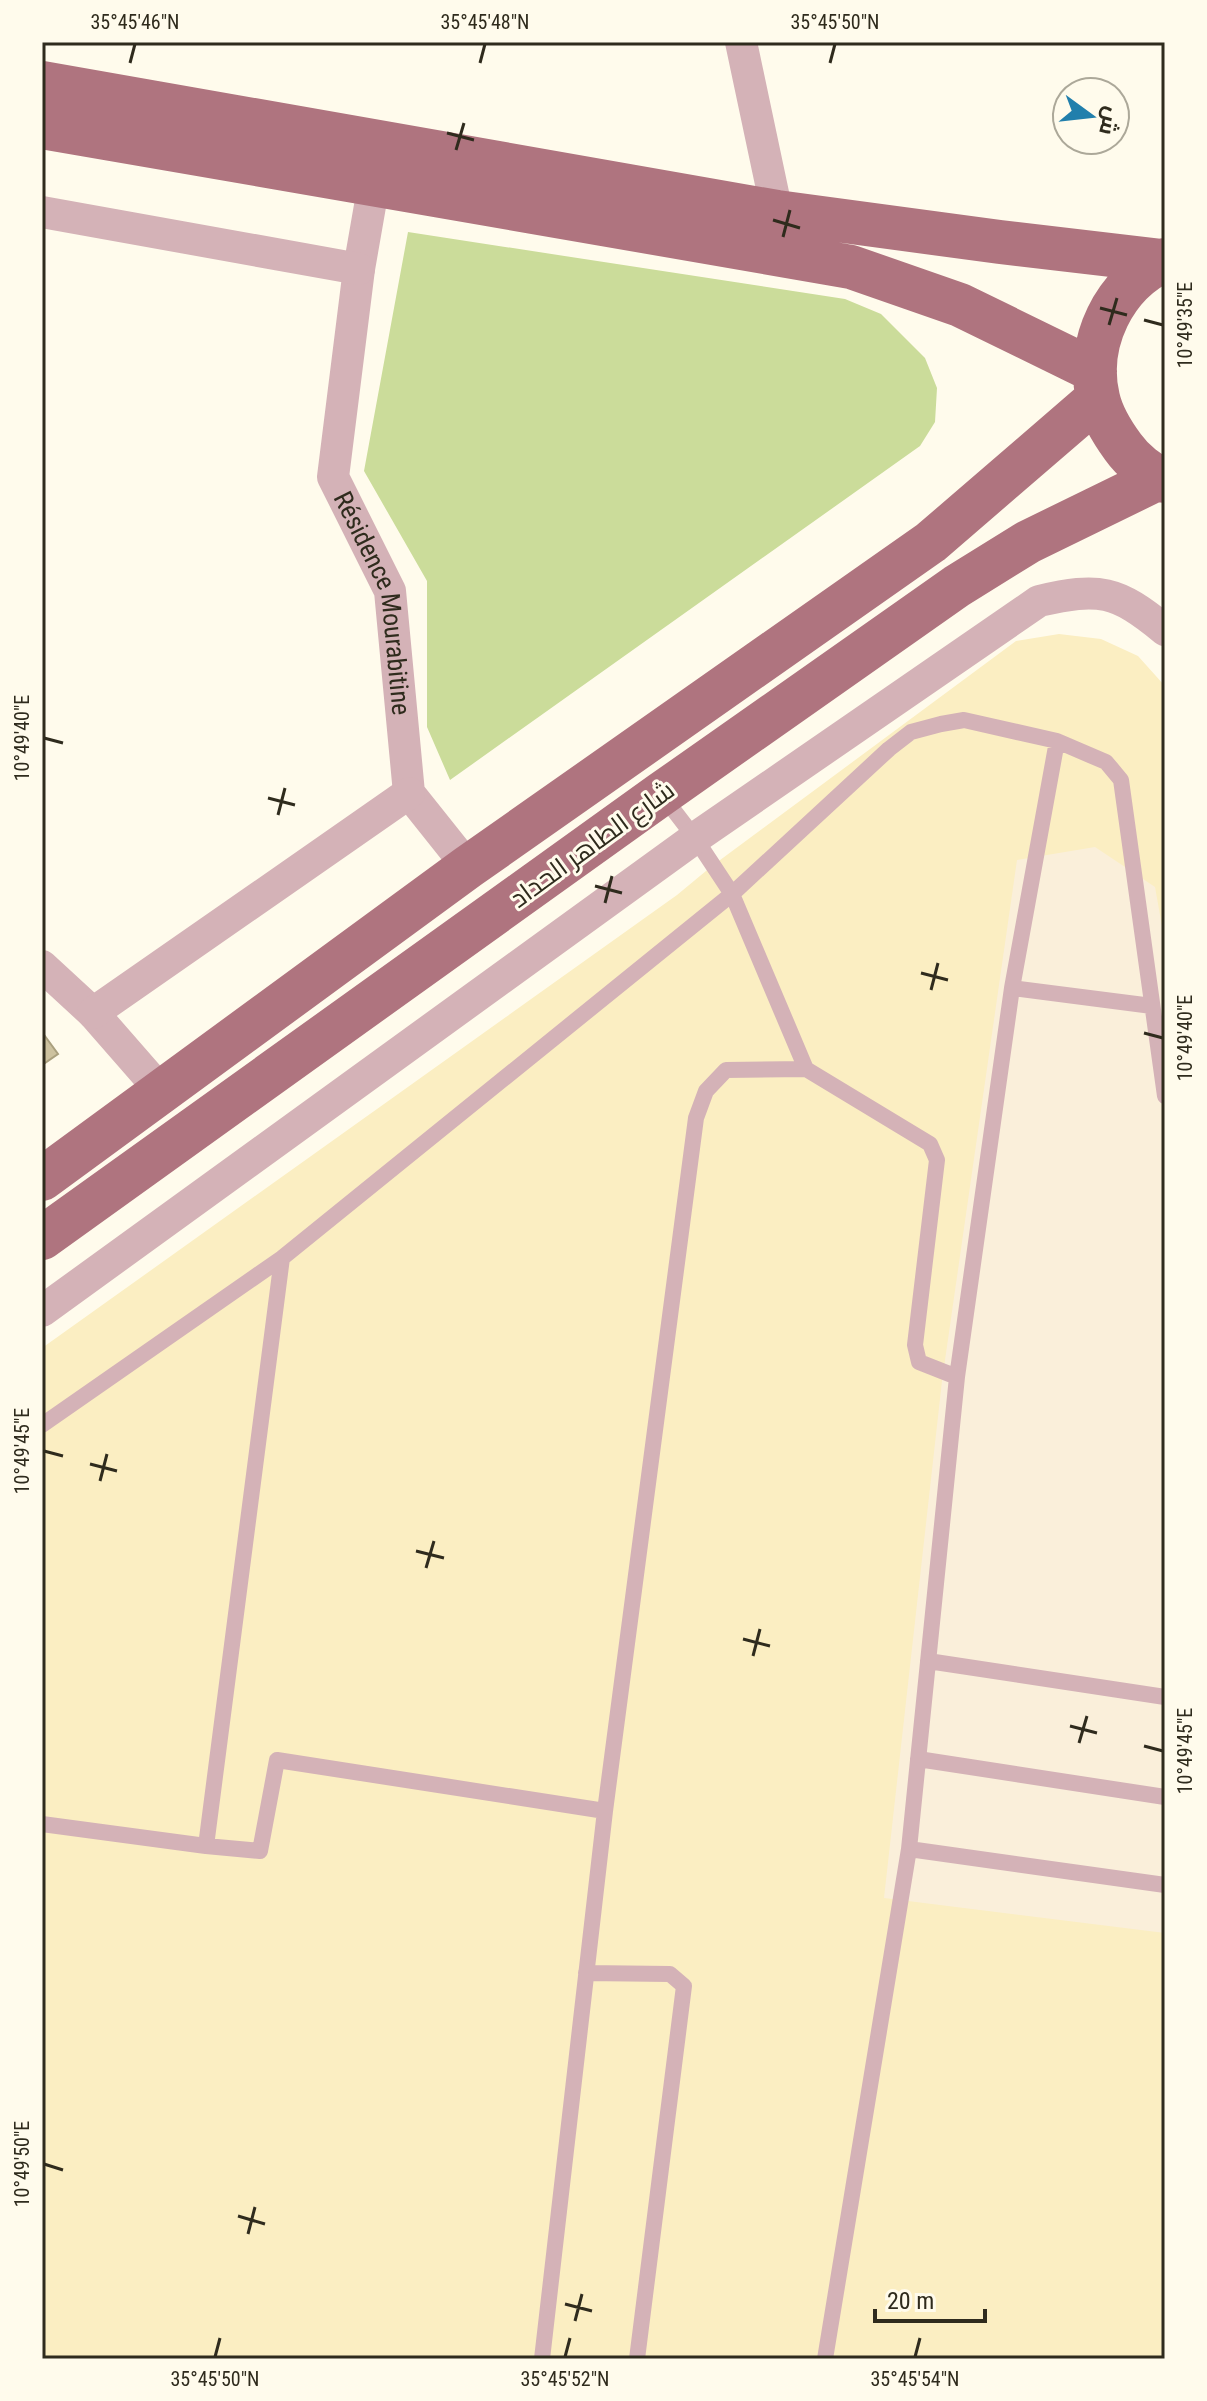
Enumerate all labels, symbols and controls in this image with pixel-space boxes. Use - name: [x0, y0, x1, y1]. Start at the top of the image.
- text: 35°45'46"N: [90, 10, 180, 34]
- text: 35°45'48"N: [440, 10, 530, 34]
- text: 35°45'50"N: [790, 10, 880, 34]
- north arrow: [1051, 76, 1131, 156]
- text: ش: [1093, 104, 1126, 138]
- text: 10°49'35"E: [1173, 282, 1197, 368]
- street label: Résidence Mourabitine: [328, 486, 417, 717]
- text: 10°49'40"E: [10, 695, 34, 781]
- street label: شارع الطاهر الحداد: [504, 774, 681, 915]
- text: 10°49'40"E: [1173, 995, 1197, 1081]
- text: 10°49'45"E: [10, 1408, 34, 1494]
- text: 10°49'45"E: [1173, 1708, 1197, 1794]
- text: 10°49'50"E: [10, 2121, 34, 2207]
- scale bar: [875, 2273, 985, 2323]
- text: 20 m: [887, 2287, 934, 2315]
- text: 35°45'50"N: [170, 2367, 260, 2391]
- text: 35°45'52"N: [520, 2367, 610, 2391]
- text: 35°45'54"N: [870, 2367, 960, 2391]

